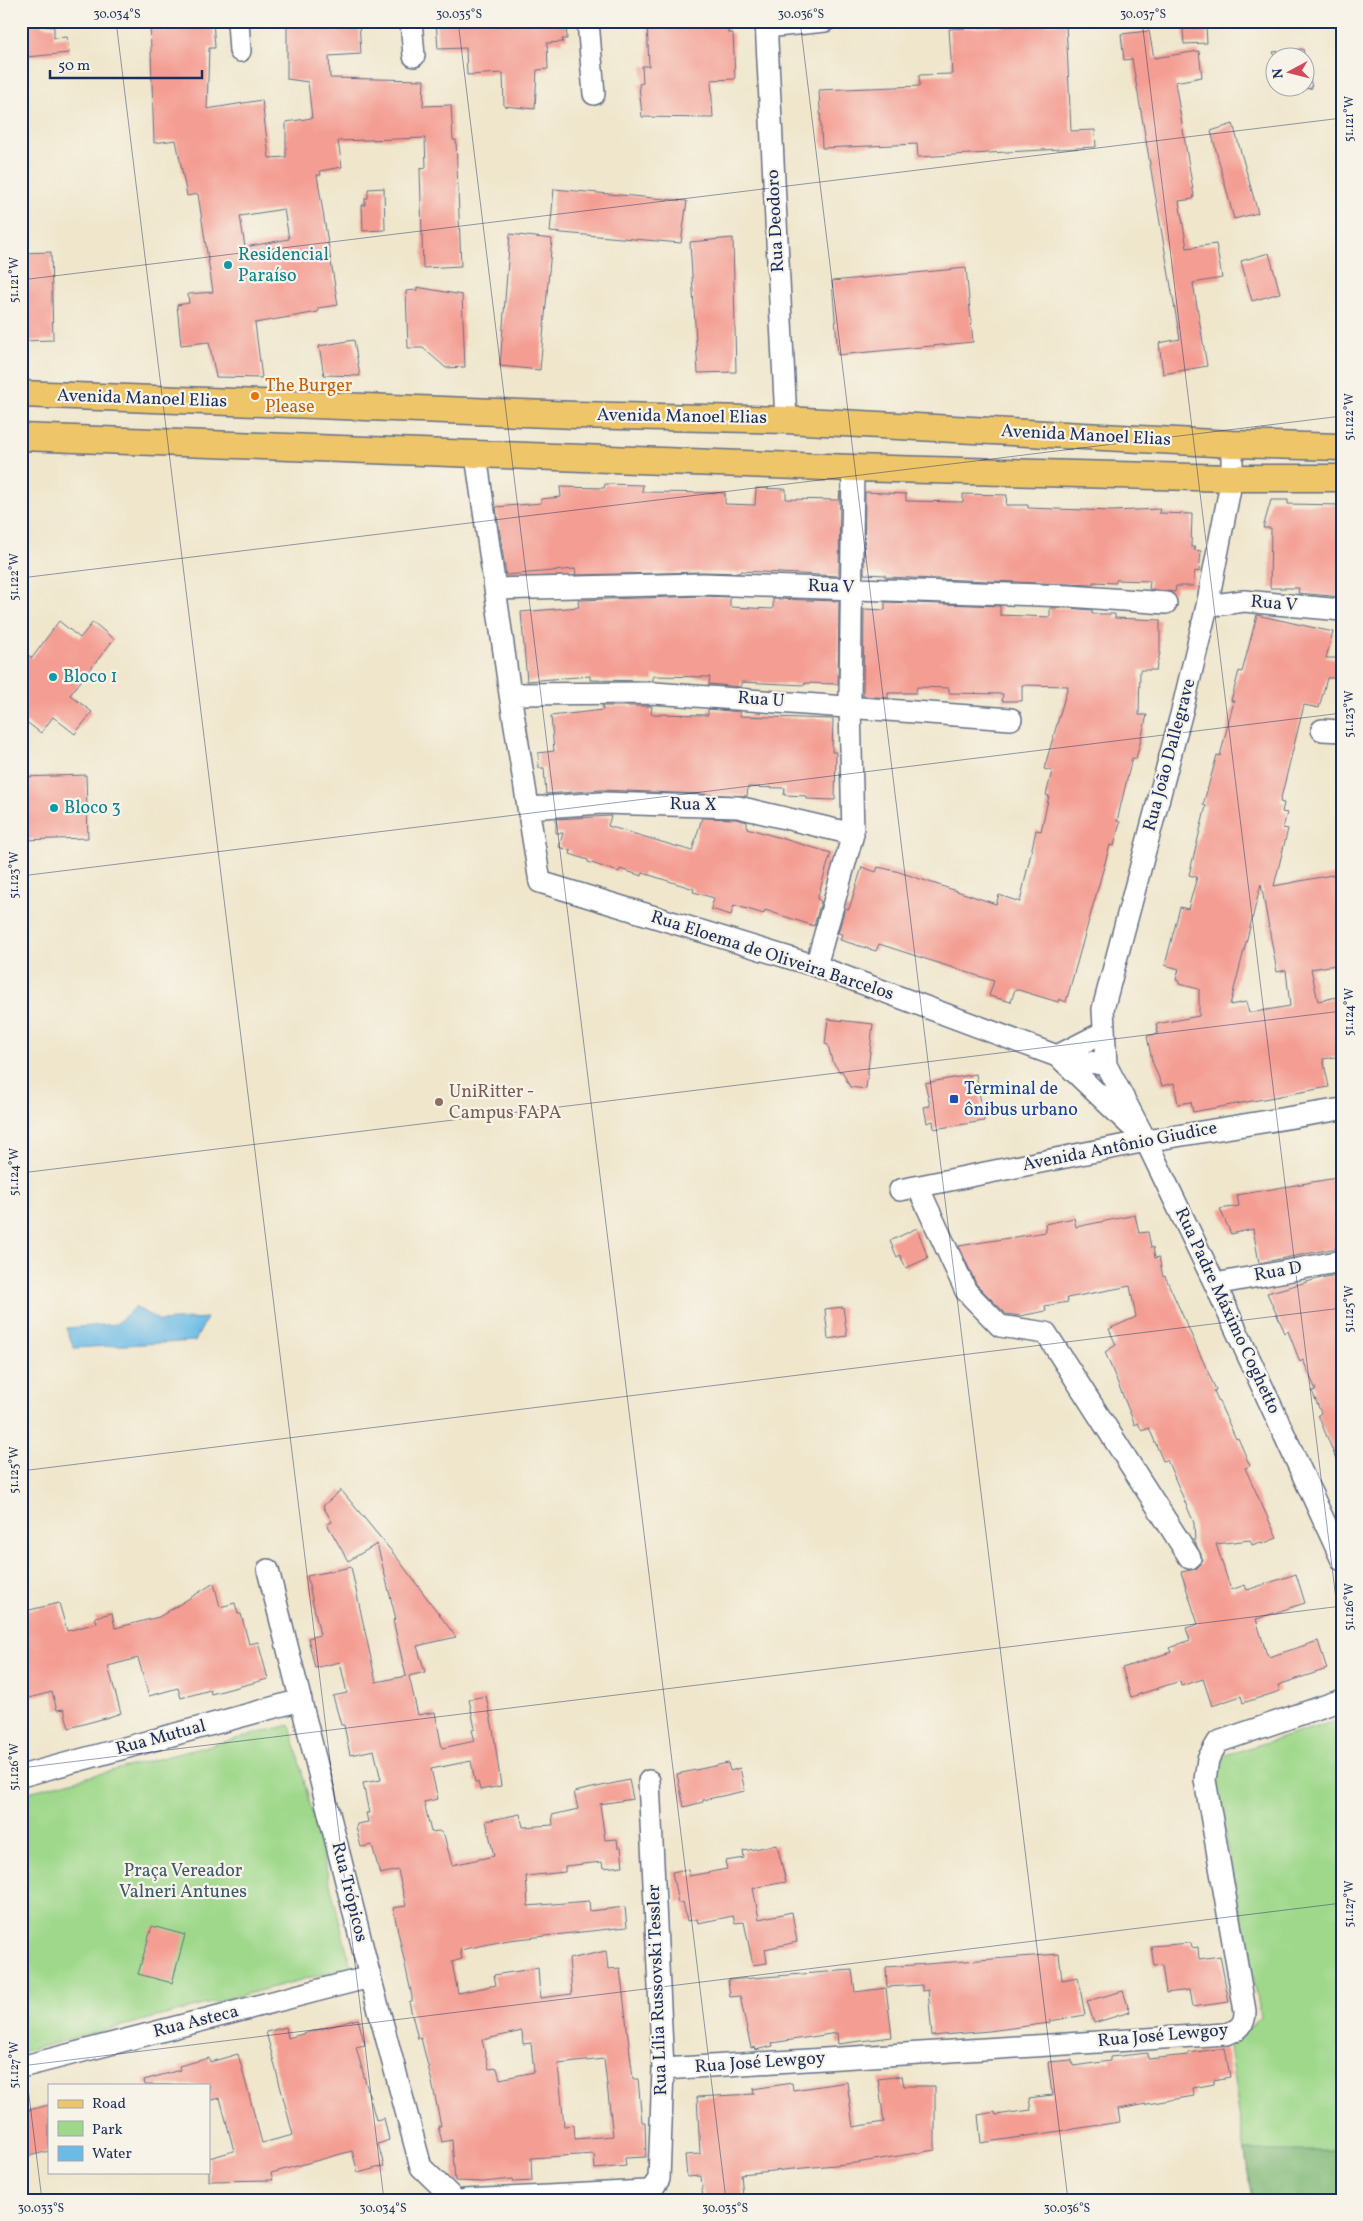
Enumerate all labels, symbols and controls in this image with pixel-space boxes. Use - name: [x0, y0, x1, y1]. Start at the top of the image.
- text: 30.034°S: [93, 7, 141, 23]
- text: 30.035°S: [436, 7, 482, 23]
- text: 30.036°S: [778, 7, 824, 23]
- text: 30.037°S: [1120, 7, 1166, 23]
- scale bar: [50, 48, 202, 80]
- north arrow: [1266, 48, 1316, 98]
- text: 50 m: [58, 56, 90, 77]
- text: N: [1269, 67, 1289, 80]
- text: 51.121°W: [1342, 96, 1358, 142]
- street label: Rua Deodoro: [761, 169, 791, 273]
- place label: Residencial Paraíso: [238, 243, 329, 289]
- text: 51.121°W: [7, 257, 23, 303]
- marker: Residencial Paraíso: [222, 259, 234, 271]
- place label: The Burger Please: [265, 374, 353, 420]
- street label: Avenida Manoel Elias: [57, 384, 227, 414]
- marker: The Burger Please: [249, 390, 261, 402]
- text: 51.122°W: [1342, 393, 1358, 441]
- street label: Avenida Manoel Elias: [597, 403, 767, 431]
- street label: Avenida Manoel Elias: [1000, 419, 1172, 453]
- text: 51.122°W: [7, 553, 23, 601]
- street label: Rua V: [807, 574, 855, 600]
- street label: Rua V: [1250, 590, 1298, 618]
- place label: Bloco 1: [63, 665, 117, 690]
- marker: Bloco 1: [47, 671, 59, 683]
- street label: Rua João Dallegrave: [1138, 676, 1202, 834]
- street label: Rua U: [737, 686, 785, 714]
- text: 51.123°W: [1342, 690, 1358, 738]
- street label: Rua X: [669, 792, 717, 818]
- place label: Bloco 3: [64, 796, 121, 821]
- marker: Bloco 3: [48, 802, 60, 814]
- text: 51.123°W: [7, 851, 23, 899]
- street label: Rua Eloema de Oliveira Barcelos: [647, 905, 897, 1007]
- text: 51.124°W: [1342, 988, 1358, 1036]
- place label: Terminal de ônibus urbano: [964, 1077, 1078, 1123]
- place label: UniRitter - Campus FAPA: [449, 1080, 562, 1126]
- marker: Terminal de ônibus urbano: [948, 1093, 960, 1105]
- marker: UniRitter - Campus FAPA: [433, 1096, 445, 1108]
- street label: Avenida Antônio Giudice: [1021, 1116, 1219, 1178]
- text: 51.124°W: [7, 1148, 23, 1196]
- street label: Rua Padre Máximo Coghetto: [1168, 1204, 1286, 1418]
- street label: Rua D: [1252, 1256, 1304, 1288]
- text: 51.125°W: [1342, 1285, 1358, 1333]
- text: 51.125°W: [7, 1446, 23, 1494]
- text: 51.126°W: [1342, 1583, 1358, 1631]
- street label: Rua Mutual: [113, 1714, 209, 1762]
- text: 51.126°W: [7, 1743, 23, 1791]
- street label: Rua Trópicos: [324, 1839, 374, 1945]
- park label: Praça Vereador Valneri Antunes: [119, 1859, 247, 1905]
- text: 51.127°W: [1342, 1880, 1358, 1928]
- street label: Rua Lília Russovski Tessler: [642, 1884, 674, 2096]
- street label: Rua Asteca: [151, 1999, 241, 2045]
- street label: Rua José Lewgoy: [1097, 2018, 1230, 2054]
- text: 51.127°W: [7, 2041, 23, 2089]
- street label: Rua José Lewgoy: [694, 2046, 826, 2080]
- legend: [48, 2084, 210, 2174]
- text: Road: [92, 2094, 126, 2115]
- text: Park: [92, 2120, 123, 2141]
- text: Water: [92, 2144, 132, 2165]
- text: 30.033°S: [18, 2201, 64, 2217]
- text: 30.034°S: [359, 2201, 407, 2217]
- text: 30.035°S: [702, 2201, 748, 2217]
- text: 30.036°S: [1044, 2201, 1090, 2217]

